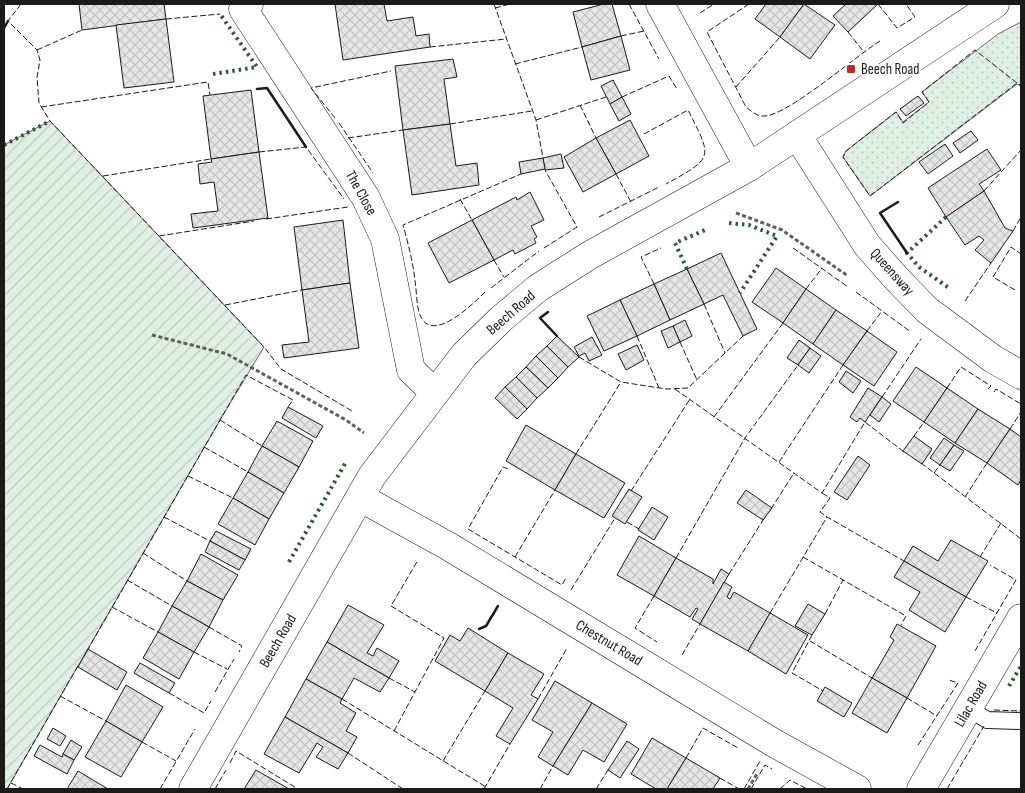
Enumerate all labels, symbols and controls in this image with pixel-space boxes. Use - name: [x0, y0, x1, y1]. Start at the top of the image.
- place label: Beech Road: [861, 60, 920, 79]
- marker: Beech Road: [845, 63, 857, 75]
- street label: The Close: [341, 167, 381, 219]
- street label: Queensway: [866, 244, 918, 300]
- street label: Beech Road: [483, 287, 539, 339]
- street label: Beech Road: [255, 611, 301, 671]
- street label: Chestnut Road: [572, 616, 646, 670]
- street label: Lilac Road: [950, 677, 992, 731]

